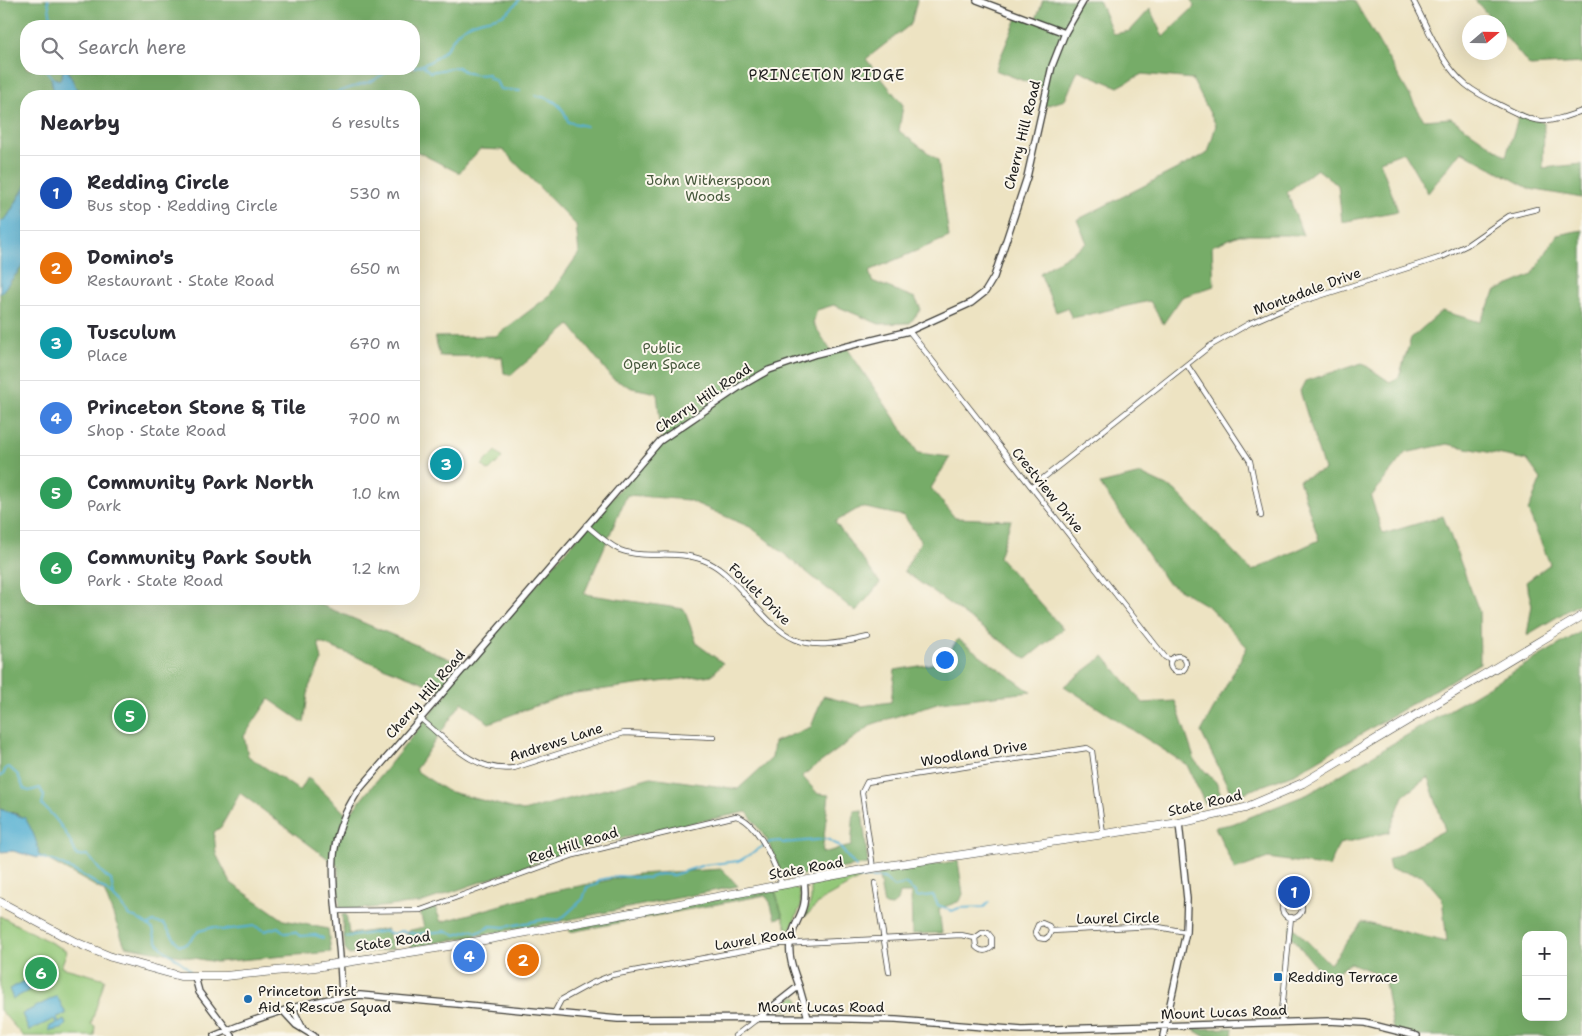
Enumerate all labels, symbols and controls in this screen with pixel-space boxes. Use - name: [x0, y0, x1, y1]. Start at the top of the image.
- north arrow: [1462, 15, 1507, 60]
- search box: [20, 20, 420, 75]
- icon: search: [38, 34, 66, 62]
- text: Search here: [78, 35, 187, 60]
- district label: PRINCETON RIDGE: [749, 65, 905, 85]
- street label: Cherry Hill Road: [1000, 78, 1044, 192]
- text: Nearby: [40, 109, 120, 137]
- text: 6 results: [331, 112, 400, 133]
- text: Redding Circle: [87, 170, 229, 195]
- park label: John Witherspoon Woods: [646, 171, 770, 205]
- text: 1: [52, 183, 60, 204]
- text: 530 m: [350, 183, 400, 204]
- text: Bus stop · Redding Circle: [87, 195, 278, 216]
- text: Domino's: [87, 245, 174, 270]
- text: 2: [50, 258, 62, 279]
- text: 650 m: [349, 258, 400, 279]
- street label: Montadale Drive: [1251, 263, 1363, 319]
- text: Restaurant · State Road: [87, 270, 274, 291]
- text: Tusculum: [87, 320, 176, 345]
- text: 3: [50, 333, 62, 354]
- text: 670 m: [349, 333, 400, 354]
- park label: Public Open Space: [623, 339, 701, 373]
- text: Place: [87, 345, 128, 366]
- street label: Cherry Hill Road: [651, 359, 755, 437]
- text: Princeton Stone & Tile: [87, 395, 306, 420]
- text: 4: [50, 408, 62, 429]
- text: 700 m: [348, 408, 400, 429]
- text: Shop · State Road: [87, 420, 226, 441]
- street label: Crestview Drive: [1008, 444, 1088, 536]
- pin: 3: [430, 445, 462, 483]
- text: Community Park North: [87, 470, 314, 495]
- text: 5: [51, 483, 61, 504]
- text: 1.0 km: [352, 483, 400, 504]
- text: Park: [87, 495, 121, 516]
- text: Community Park South: [87, 545, 312, 570]
- text: 6: [50, 558, 62, 579]
- text: 1.2 km: [352, 558, 400, 579]
- street label: Foulet Drive: [725, 559, 795, 629]
- text: Park · State Road: [87, 570, 223, 591]
- street label: Cherry Hill Road: [381, 646, 469, 742]
- your location: [932, 647, 958, 673]
- pin: 5: [114, 697, 146, 735]
- street label: Andrews Lane: [507, 718, 605, 766]
- street label: Woodland Drive: [919, 736, 1029, 770]
- street label: State Road: [1166, 786, 1244, 820]
- street label: Red Hill Road: [526, 823, 620, 867]
- street label: State Road: [767, 853, 845, 883]
- pin: 1: [1278, 873, 1310, 911]
- street label: Laurel Circle: [1076, 908, 1160, 928]
- street label: Laurel Road: [713, 924, 797, 954]
- street label: State Road: [354, 927, 432, 955]
- map controls: [1522, 931, 1567, 1021]
- button: +: [1522, 931, 1567, 976]
- pin: 4: [453, 937, 485, 975]
- pin: 2: [507, 941, 539, 979]
- pin: 6: [25, 954, 57, 992]
- place label: Redding Terrace: [1288, 968, 1398, 986]
- marker: Redding Terrace: [1272, 971, 1284, 983]
- button: −: [1522, 976, 1567, 1021]
- place label: Princeton First Aid & Rescue Squad: [258, 982, 391, 1016]
- marker: Princeton First Aid & Rescue Squad: [242, 993, 254, 1005]
- street label: Mount Lucas Road: [758, 998, 884, 1016]
- street label: Mount Lucas Road: [1160, 1001, 1288, 1023]

